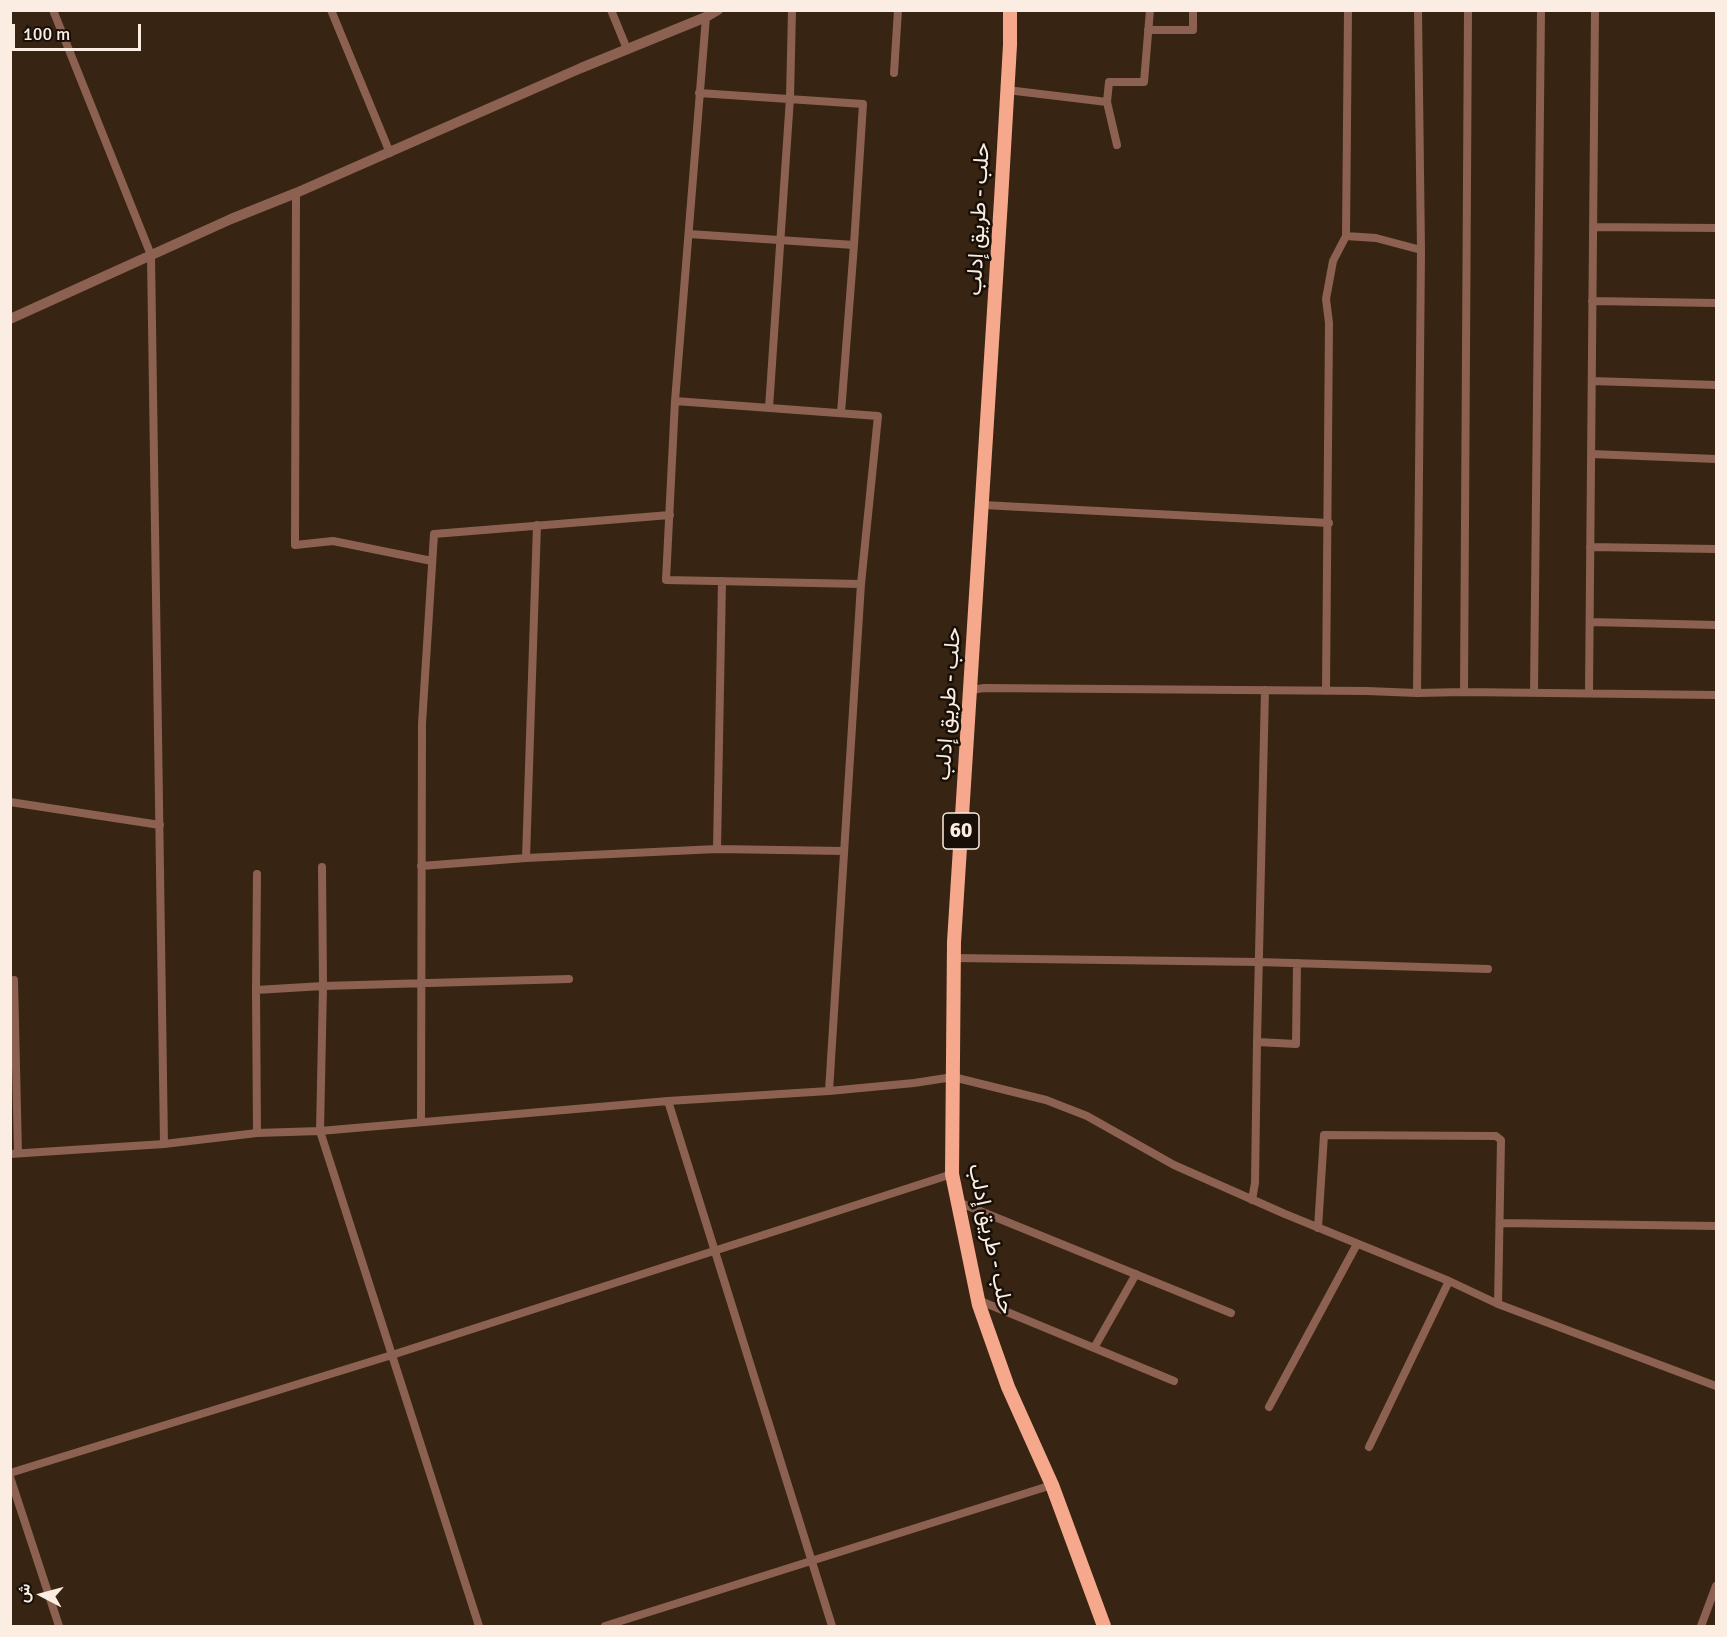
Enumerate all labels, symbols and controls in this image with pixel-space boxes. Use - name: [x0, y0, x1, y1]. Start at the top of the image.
- scale bar: [15, 12, 144, 50]
- text: 100 m: [23, 23, 70, 45]
- street label: حلب - طريق إدلب: [962, 142, 996, 296]
- street label: حلب - طريق إدلب: [930, 627, 968, 781]
- road number: 60: [943, 813, 979, 849]
- street label: حلب - طريق إدلب: [961, 1161, 1019, 1317]
- north arrow: [12, 1565, 72, 1625]
- text: ش: [13, 1583, 35, 1604]

